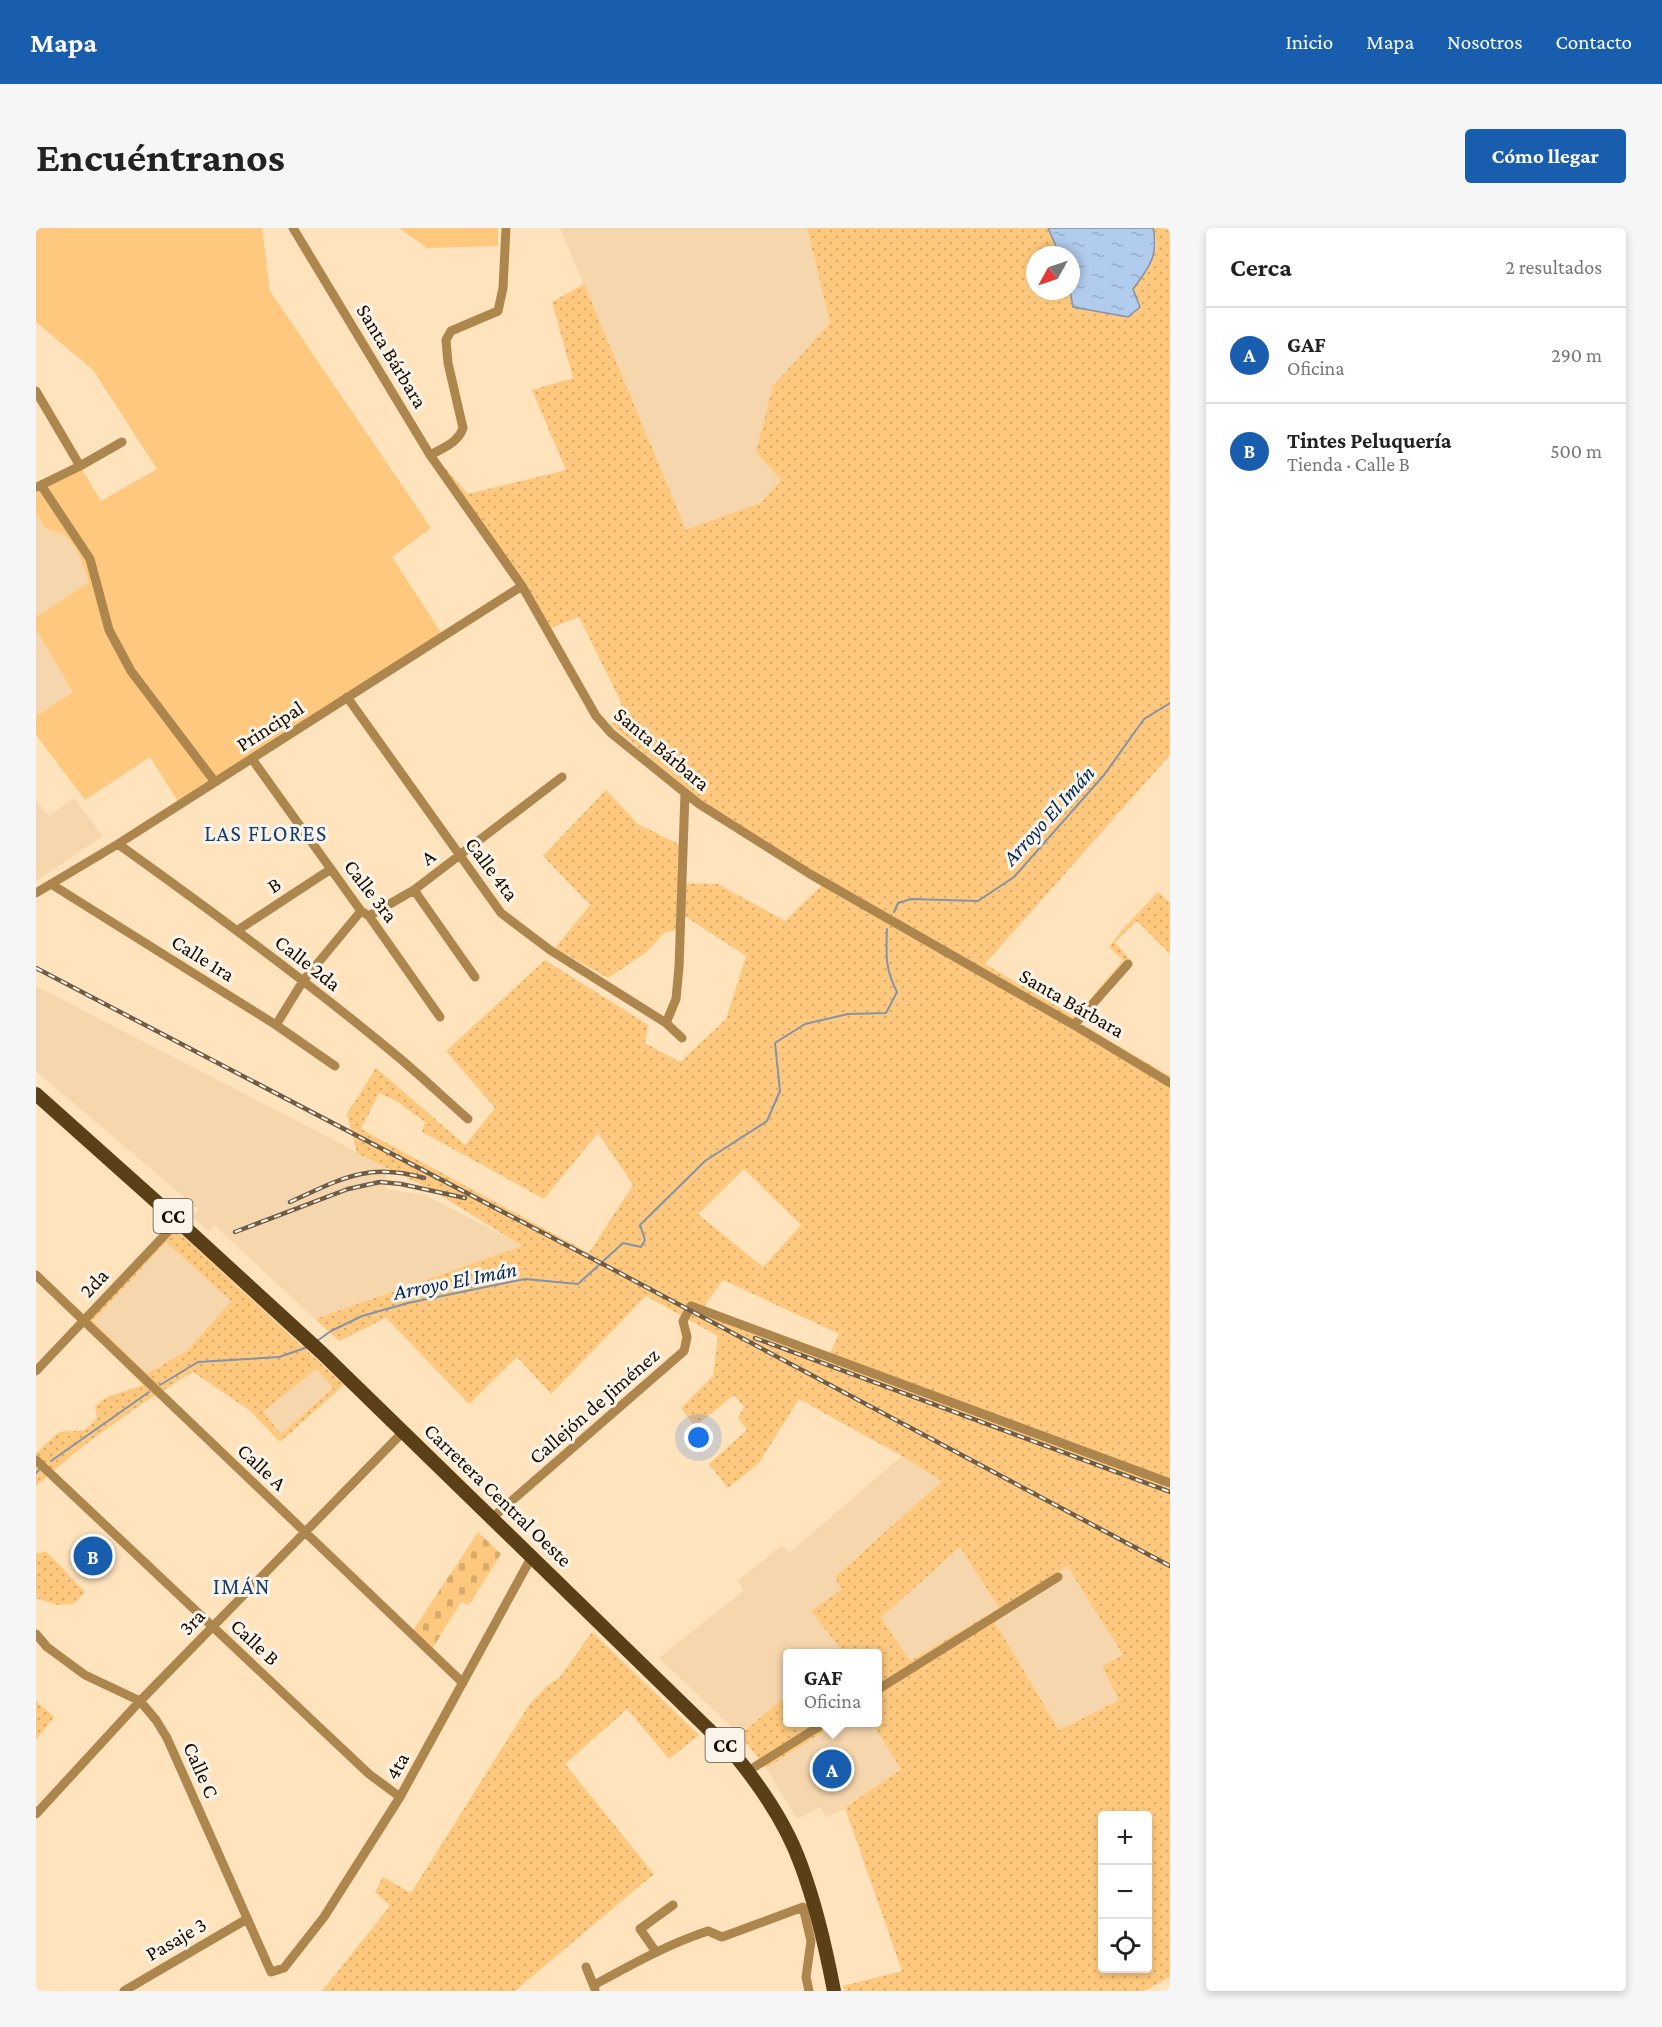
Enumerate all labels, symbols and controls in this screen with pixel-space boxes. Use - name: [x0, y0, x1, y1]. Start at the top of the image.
- text: Mapa: [30, 27, 97, 58]
- text: Inicio: [1285, 30, 1333, 54]
- text: Mapa: [1366, 30, 1414, 54]
- text: Nosotros: [1447, 30, 1523, 54]
- text: Contacto: [1556, 30, 1632, 54]
- button: Cómo llegar: [1465, 129, 1626, 183]
- text: Encuéntranos: [36, 133, 285, 180]
- north arrow: [1026, 246, 1080, 300]
- text: Cerca: [1230, 253, 1292, 282]
- text: 2 resultados: [1505, 256, 1602, 278]
- street label: Santa Bárbara: [352, 300, 433, 413]
- text: GAF: [1287, 332, 1326, 357]
- text: A: [1244, 344, 1255, 366]
- text: 290 m: [1551, 344, 1602, 366]
- text: Oficina: [1287, 357, 1345, 379]
- text: Tintes Peluquería: [1287, 428, 1452, 453]
- text: B: [1244, 440, 1255, 462]
- text: 500 m: [1550, 440, 1602, 462]
- text: Tienda · Calle B: [1287, 453, 1410, 475]
- street label: Principal: [232, 695, 308, 757]
- street label: Santa Bárbara: [609, 702, 715, 796]
- water label: Arroyo El Imán: [997, 760, 1100, 871]
- district label: LAS FLORES: [204, 821, 328, 846]
- street label: Calle 4ta: [460, 832, 524, 906]
- street label: A: [416, 844, 440, 870]
- street label: Calle 3ra: [339, 855, 403, 927]
- street label: B: [263, 872, 285, 898]
- street label: Calle 1ra: [167, 929, 239, 987]
- street label: Calle 2da: [270, 930, 346, 996]
- street label: Santa Bárbara: [1015, 963, 1129, 1043]
- road number: CC: [154, 1199, 192, 1233]
- water label: Arroyo El Imán: [390, 1256, 519, 1305]
- street label: 2da: [75, 1263, 113, 1302]
- street label: Callejón de Jiménez: [524, 1343, 664, 1469]
- street label: Carretera Central Oeste: [419, 1418, 577, 1572]
- your location: [684, 1423, 713, 1452]
- street label: Calle A: [233, 1438, 291, 1496]
- pin: B: [74, 1534, 112, 1578]
- district label: IMÁN: [213, 1574, 271, 1599]
- street label: 3ra: [174, 1604, 210, 1640]
- street label: Calle B: [226, 1614, 284, 1670]
- popup: [783, 1649, 882, 1727]
- text: GAF: [804, 1665, 843, 1690]
- text: Oficina: [804, 1690, 861, 1712]
- road number: CC: [706, 1728, 744, 1762]
- street label: Calle C: [178, 1738, 224, 1802]
- pin: A: [812, 1746, 852, 1792]
- street label: 4ta: [380, 1748, 414, 1784]
- map controls: [1098, 1811, 1152, 1973]
- button: +: [1098, 1811, 1152, 1865]
- button: −: [1098, 1865, 1152, 1919]
- street label: Pasaje 3: [141, 1912, 211, 1966]
- button: locate: [1098, 1919, 1152, 1973]

